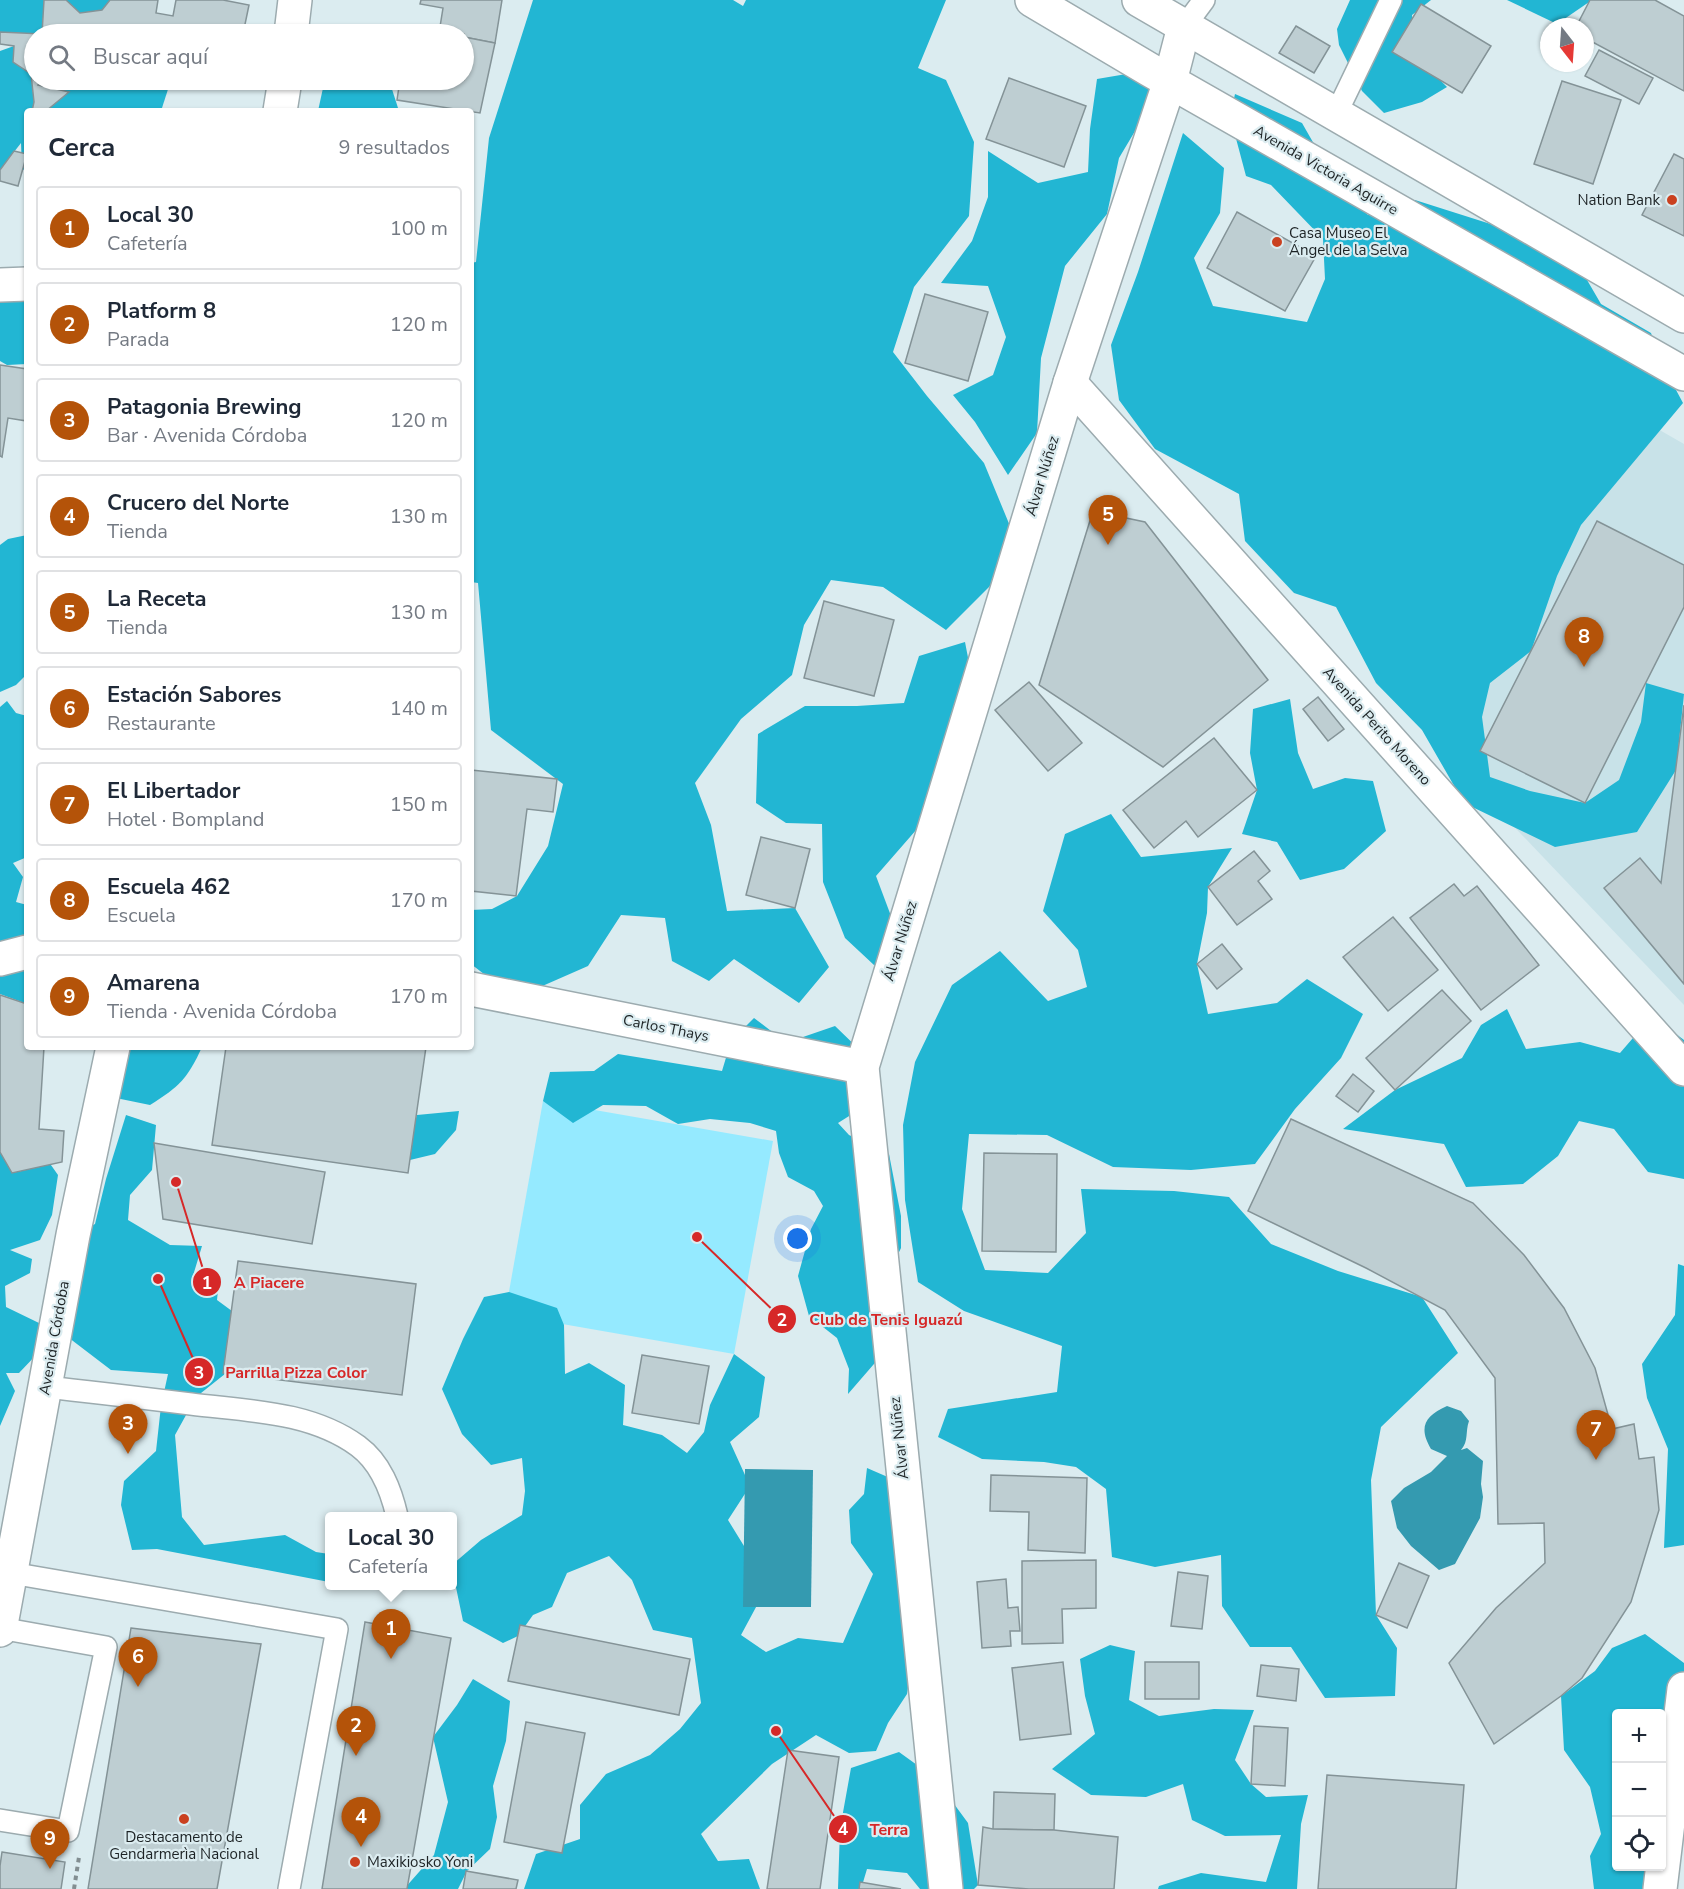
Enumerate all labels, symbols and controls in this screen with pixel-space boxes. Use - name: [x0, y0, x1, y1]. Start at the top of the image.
- north arrow: [1540, 18, 1594, 72]
- search box: [24, 24, 474, 90]
- icon: search: [45, 41, 78, 74]
- text: Buscar aquí: [93, 42, 208, 72]
- street label: Avenida Victoria Aguirre: [1250, 120, 1402, 220]
- text: Cerca: [48, 130, 115, 165]
- text: 9 resultados: [339, 134, 450, 161]
- place label: Nation Bank: [1577, 190, 1660, 210]
- marker: Nation Bank: [1665, 193, 1679, 207]
- text: Local 30: [107, 200, 194, 230]
- text: 1: [64, 215, 76, 242]
- text: 100 m: [390, 215, 448, 242]
- place label: Casa Museo El Ángel de la Selva: [1289, 223, 1407, 260]
- text: Cafetería: [107, 230, 188, 257]
- marker: Casa Museo El Ángel de la Selva: [1270, 235, 1284, 249]
- text: Platform 8: [107, 296, 216, 326]
- text: 2: [64, 311, 76, 338]
- text: 120 m: [390, 311, 448, 338]
- text: Parada: [107, 326, 170, 353]
- text: Patagonia Brewing: [107, 392, 302, 422]
- text: 3: [64, 407, 76, 434]
- text: 120 m: [390, 407, 448, 434]
- text: Bar · Avenida Córdoba: [107, 422, 307, 449]
- street label: Álvar Núñez: [1020, 433, 1064, 519]
- text: Crucero del Norte: [107, 488, 289, 518]
- pin: 5: [1088, 496, 1128, 545]
- text: 4: [64, 503, 76, 530]
- text: 130 m: [390, 503, 448, 530]
- text: Tienda: [107, 518, 168, 545]
- text: La Receta: [107, 584, 207, 614]
- text: 5: [64, 599, 76, 626]
- text: 130 m: [390, 599, 448, 626]
- text: Tienda: [107, 614, 168, 641]
- pin: 8: [1564, 618, 1604, 667]
- street label: Avenida Perito Moreno: [1318, 662, 1436, 790]
- text: Estación Sabores: [107, 680, 282, 710]
- text: 6: [64, 695, 76, 722]
- text: 140 m: [390, 695, 448, 722]
- text: Restaurante: [107, 710, 216, 737]
- text: El Libertador: [107, 776, 240, 806]
- text: 7: [64, 791, 76, 818]
- text: 150 m: [390, 791, 448, 818]
- text: Hotel · Bompland: [107, 806, 265, 833]
- text: Escuela 462: [107, 872, 230, 902]
- text: 8: [64, 887, 76, 914]
- text: 170 m: [390, 887, 448, 914]
- street label: Álvar Núñez: [878, 898, 922, 984]
- text: Escuela: [107, 902, 176, 929]
- text: Amarena: [107, 968, 200, 998]
- text: 9: [64, 983, 76, 1010]
- text: 170 m: [390, 983, 448, 1010]
- text: Tienda · Avenida Córdoba: [107, 998, 337, 1025]
- street label: Carlos Thays: [621, 1010, 711, 1046]
- your location: [783, 1224, 812, 1253]
- callout: A Piacere: [192, 1265, 317, 1299]
- text: 1: [202, 1271, 212, 1295]
- text: A Piacere: [234, 1272, 305, 1294]
- street label: Avenida Córdoba: [34, 1279, 74, 1397]
- callout: Club de Tenis Iguazú: [767, 1302, 975, 1336]
- text: 2: [777, 1308, 787, 1332]
- text: Club de Tenis Iguazú: [809, 1309, 963, 1331]
- callout: Parrilla Pizza Color: [184, 1355, 379, 1389]
- text: 3: [194, 1361, 204, 1385]
- text: Parrilla Pizza Color: [225, 1362, 367, 1384]
- street label: Álvar Núñez: [885, 1396, 913, 1480]
- pin: 3: [108, 1404, 148, 1454]
- pin: 7: [1576, 1410, 1616, 1460]
- popup: [325, 1512, 457, 1590]
- text: Local 30: [348, 1523, 434, 1553]
- text: Cafetería: [348, 1553, 428, 1580]
- pin: 1: [372, 1610, 410, 1659]
- pin: 6: [118, 1638, 158, 1687]
- pin: 2: [336, 1706, 376, 1756]
- map controls: [1612, 1709, 1666, 1871]
- button: +: [1612, 1709, 1666, 1763]
- button: −: [1612, 1763, 1666, 1817]
- pin: 4: [342, 1798, 380, 1847]
- marker: Destacamento de Gendarmerìa Nacional: [177, 1812, 191, 1826]
- callout: Terra: [828, 1812, 920, 1846]
- text: 4: [838, 1817, 849, 1841]
- button: locate: [1612, 1817, 1666, 1871]
- text: Terra: [870, 1819, 908, 1841]
- pin: 9: [31, 1820, 70, 1869]
- place label: Destacamento de Gendarmerìa Nacional: [109, 1827, 259, 1864]
- place label: Maxikiosko Yoni: [367, 1852, 473, 1872]
- marker: Maxikiosko Yoni: [348, 1855, 362, 1869]

